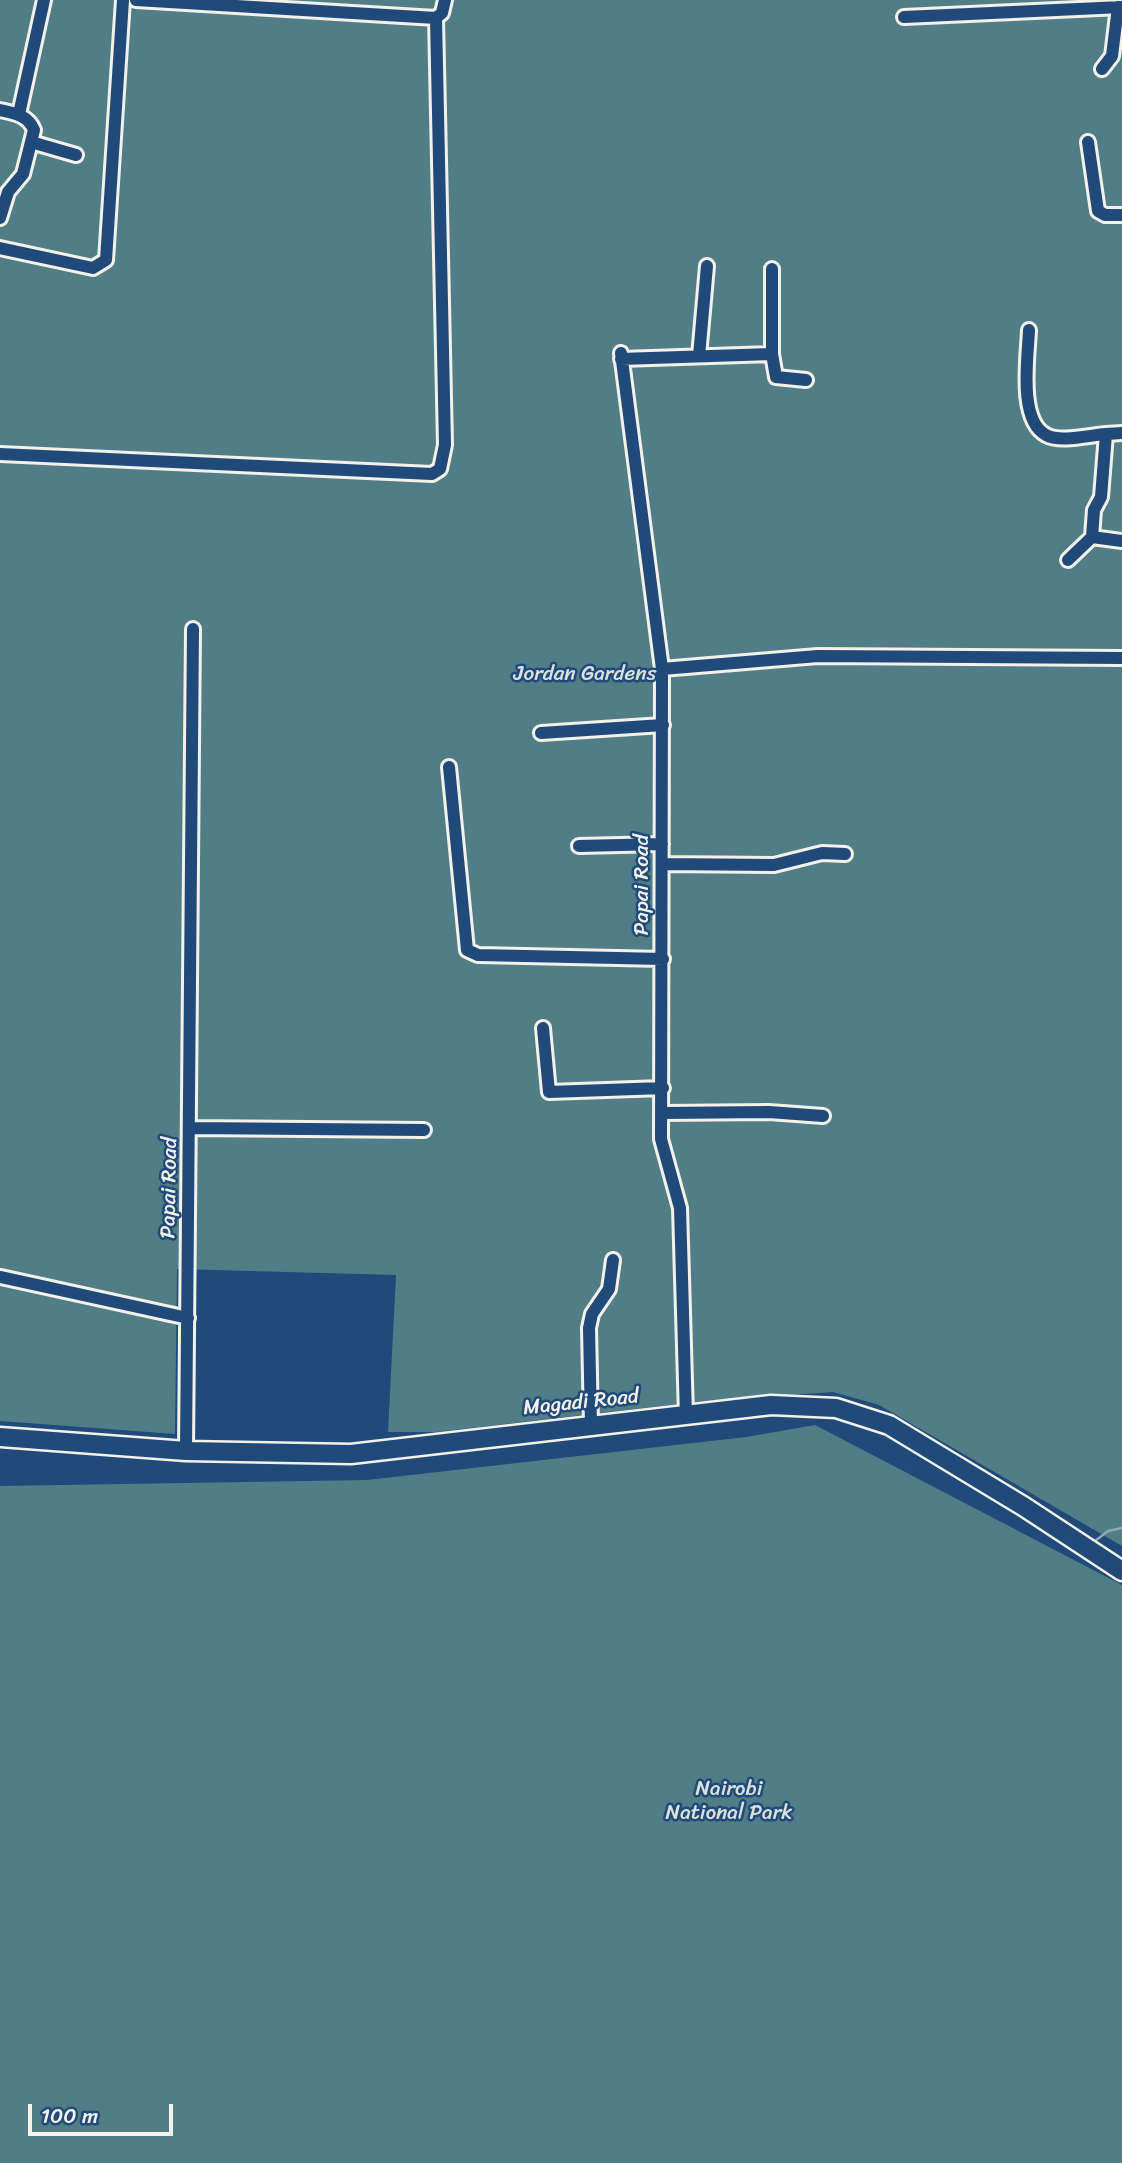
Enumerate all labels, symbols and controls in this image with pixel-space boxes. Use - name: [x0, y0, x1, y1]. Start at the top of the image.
- park label: Jordan Gardens: [514, 662, 656, 688]
- street label: Papai Road: [630, 834, 656, 936]
- street label: Papai Road: [157, 1137, 183, 1239]
- street label: Magadi Road: [522, 1384, 640, 1422]
- park label: Nairobi National Park: [666, 1777, 792, 1827]
- scale bar: [32, 2090, 177, 2134]
- text: 100 m: [41, 2097, 98, 2135]

